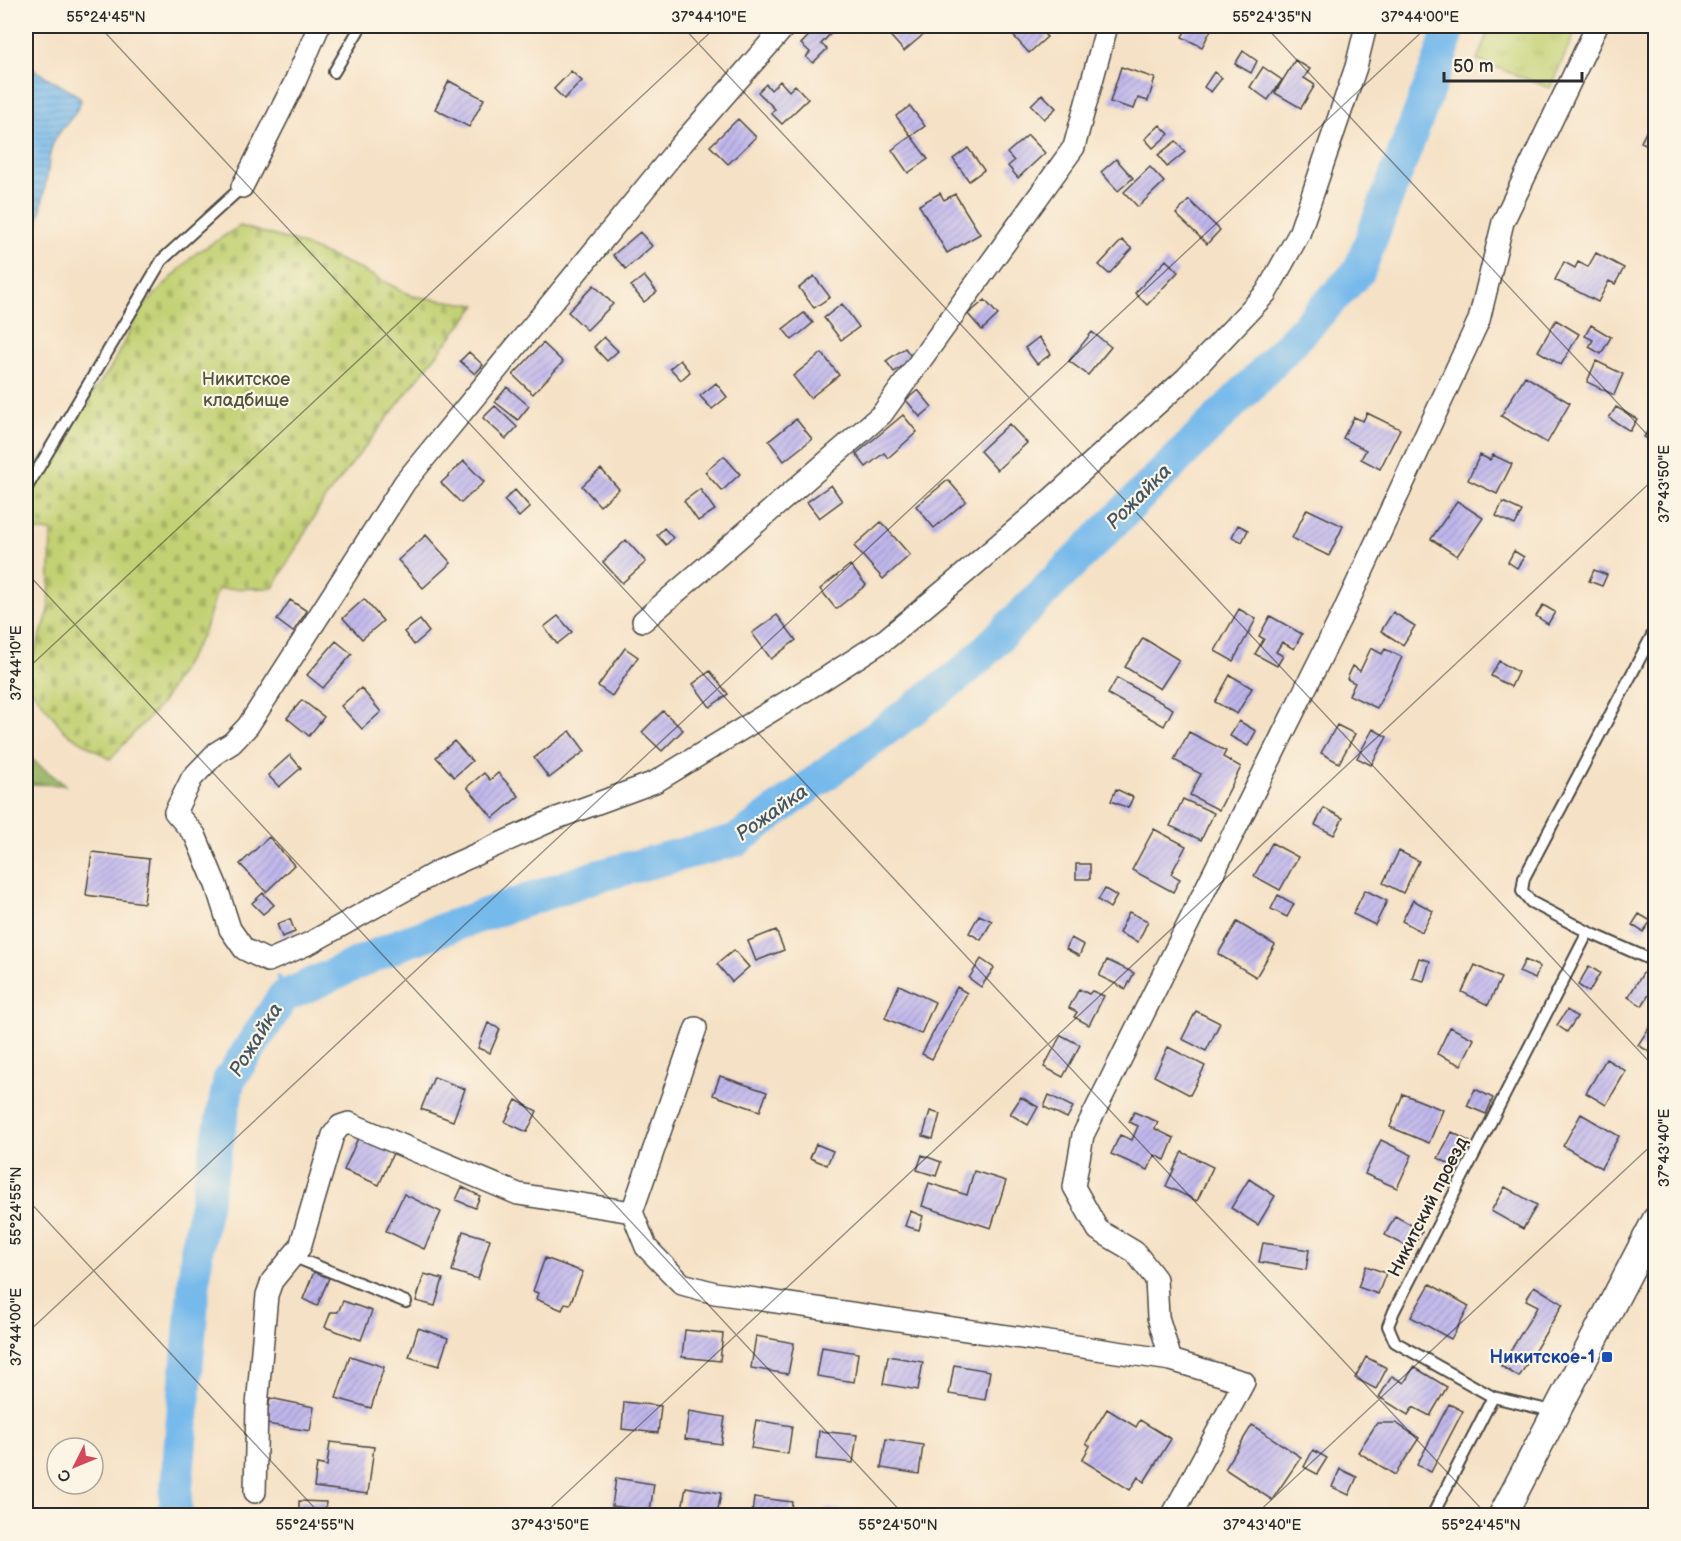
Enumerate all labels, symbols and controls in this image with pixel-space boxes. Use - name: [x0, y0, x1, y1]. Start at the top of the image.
- text: 55°24'45"N: [66, 8, 146, 27]
- text: 37°44'10"E: [671, 8, 747, 27]
- text: 55°24'35"N: [1232, 8, 1312, 27]
- text: 37°44'00"E: [1381, 8, 1459, 27]
- scale bar: [1444, 45, 1582, 83]
- text: 50 m: [1453, 56, 1494, 77]
- park label: Никитское кладбище: [202, 369, 290, 411]
- text: 37°43'50"E: [1655, 445, 1674, 523]
- water label: Рожайка: [1101, 459, 1177, 535]
- text: 37°44'10"E: [7, 625, 26, 701]
- water label: Рожайка: [731, 779, 813, 847]
- water label: Рожайка: [224, 999, 288, 1081]
- text: 37°43'40"E: [1655, 1109, 1674, 1187]
- street label: Никитский проезд: [1384, 1133, 1472, 1280]
- text: 55°24'55"N: [7, 1166, 26, 1246]
- text: 37°44'00"E: [7, 1288, 26, 1366]
- place label: Никитское-1: [1490, 1347, 1595, 1368]
- marker: Никитское-1: [1600, 1350, 1614, 1364]
- north arrow: [45, 1436, 105, 1496]
- text: С: [54, 1465, 76, 1486]
- text: 55°24'55"N: [275, 1516, 355, 1535]
- text: 37°43'50"E: [511, 1516, 589, 1535]
- text: 55°24'50"N: [858, 1516, 938, 1535]
- text: 37°43'40"E: [1223, 1516, 1301, 1535]
- text: 55°24'45"N: [1441, 1516, 1521, 1535]

